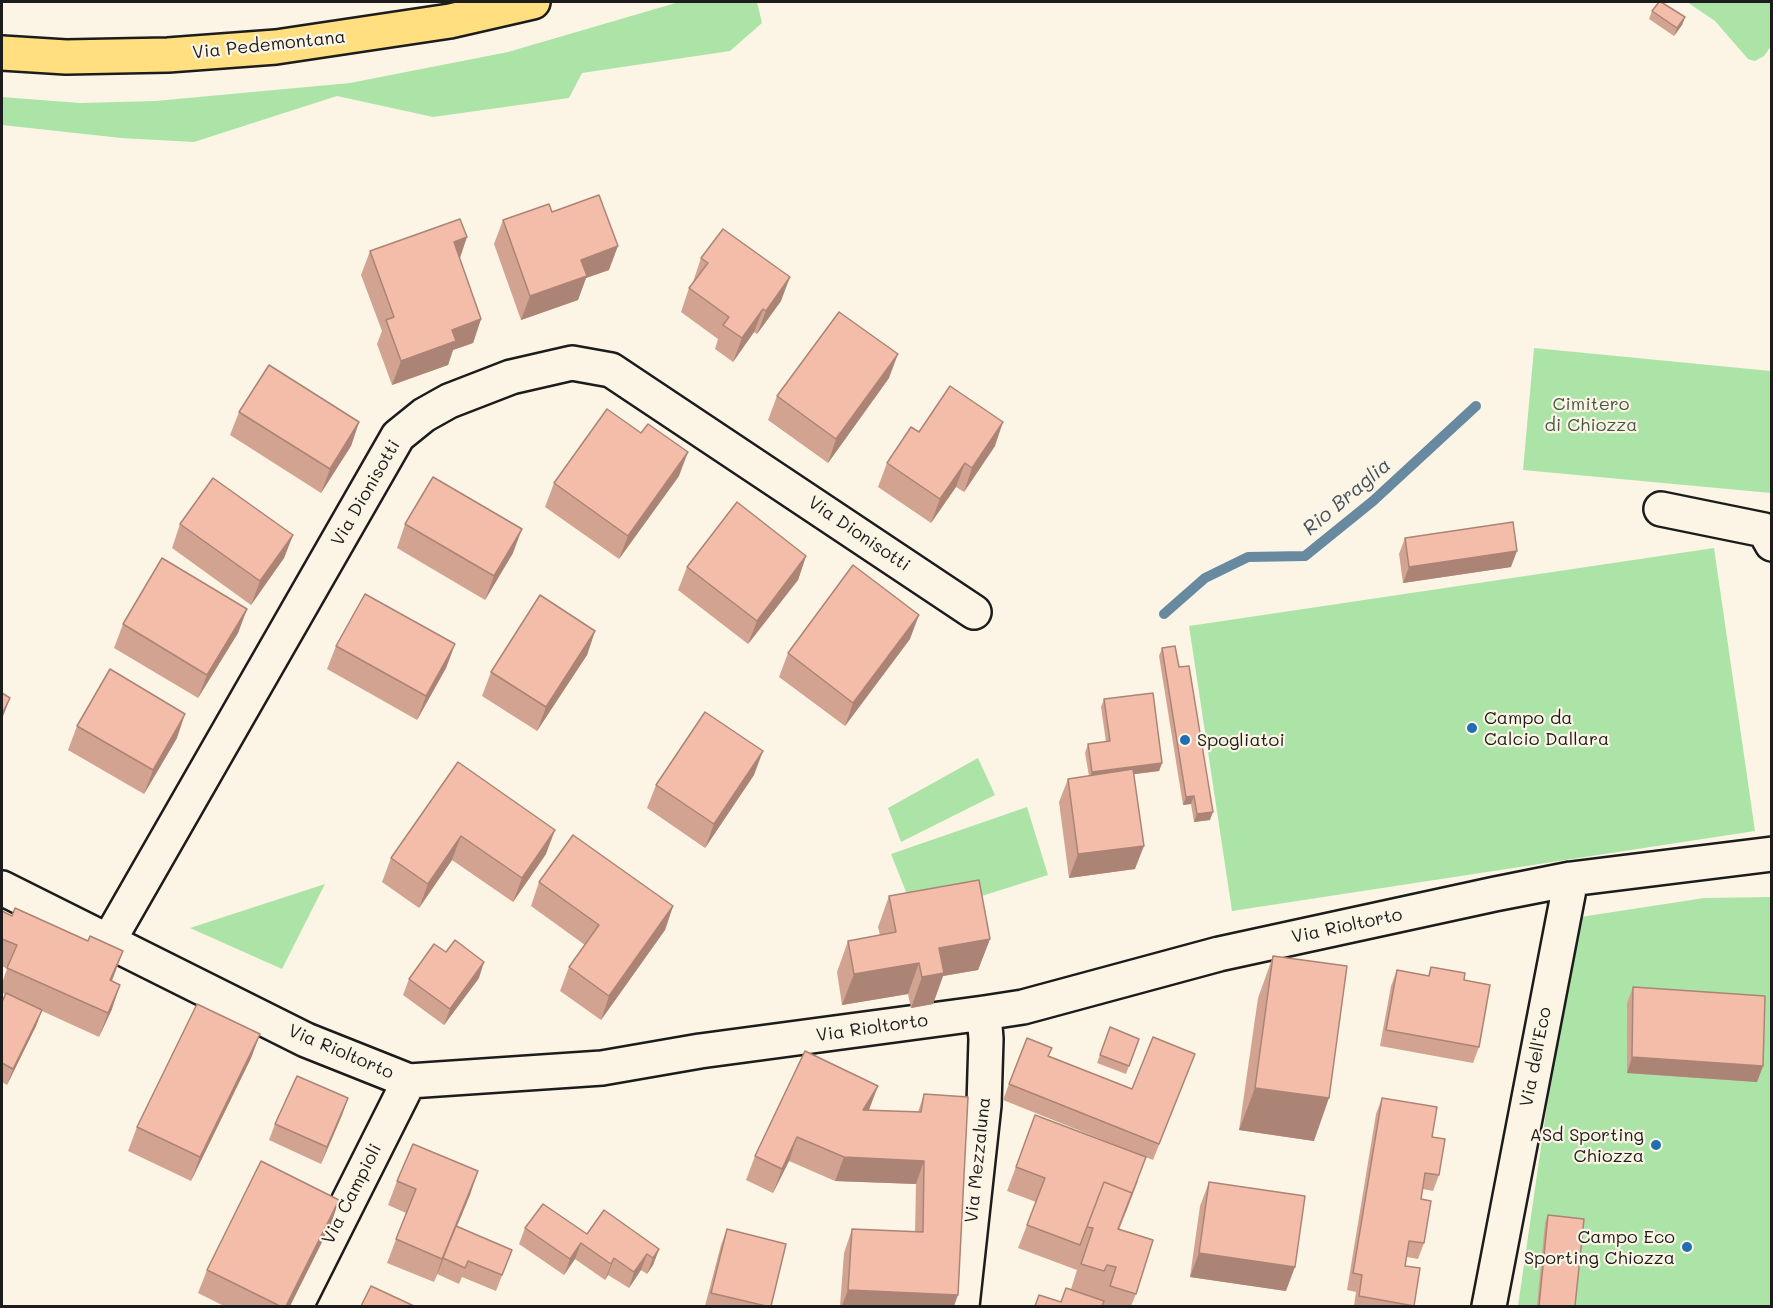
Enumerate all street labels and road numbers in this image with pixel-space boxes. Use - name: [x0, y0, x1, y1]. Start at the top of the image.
- street label: Via Pedemontana: [191, 26, 347, 64]
- street label: Via Dionisotti: [327, 436, 405, 550]
- street label: Via Dionisotti: [804, 492, 914, 576]
- street label: Via Rioltorto: [1290, 904, 1404, 948]
- street label: Via dell'Eco: [1516, 1005, 1556, 1109]
- street label: Via Rioltorto: [815, 1009, 929, 1047]
- street label: Via Rioltorto: [285, 1020, 397, 1084]
- street label: Via Mezzaluna: [961, 1096, 995, 1224]
- street label: Via Campioli: [317, 1140, 387, 1248]

